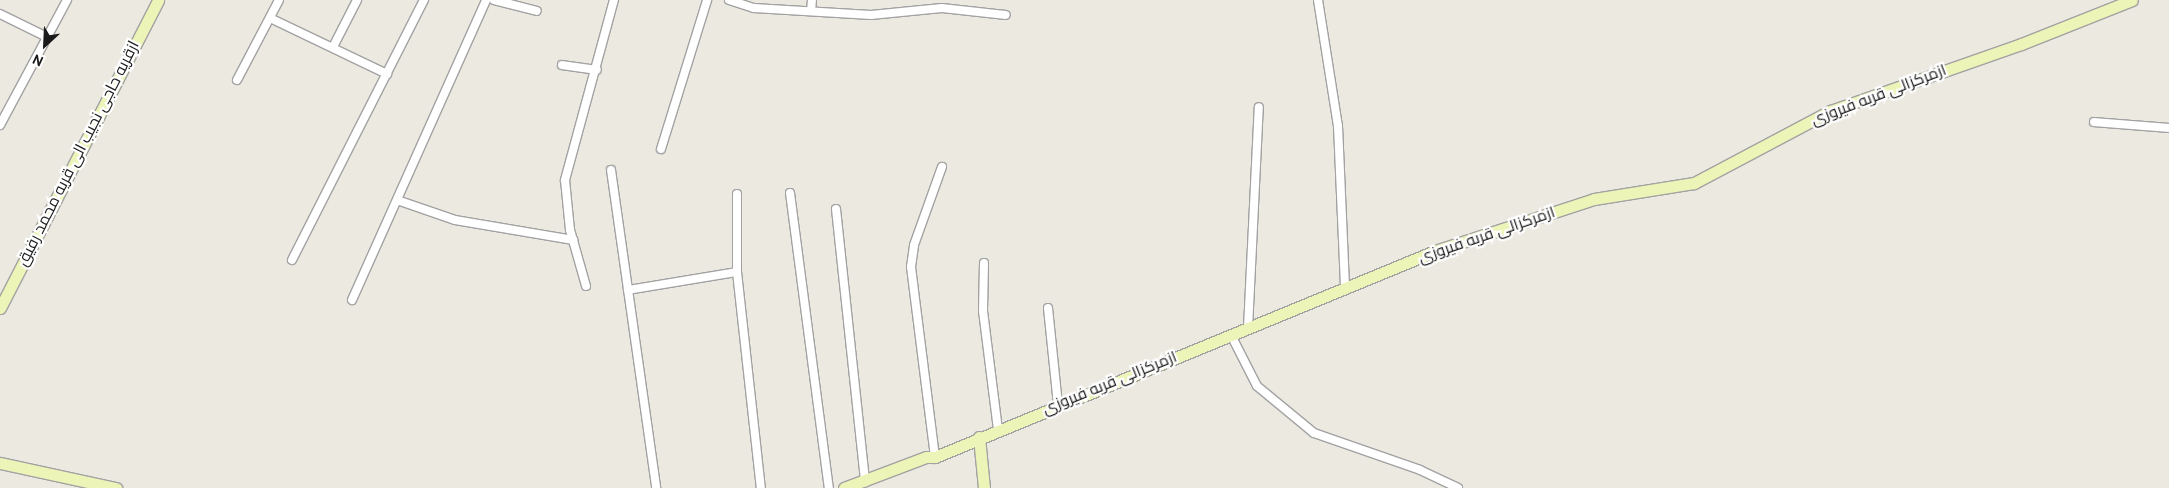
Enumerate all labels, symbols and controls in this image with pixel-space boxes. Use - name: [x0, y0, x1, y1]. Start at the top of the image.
- north arrow: [20, 20, 70, 70]
- street label: ازقریه حاجی نجیب الی قریه محمد رفیق: [14, 38, 144, 270]
- text: N: [30, 49, 47, 69]
- street label: ازمرکزالی قریه فیروزی: [1809, 61, 1949, 131]
- street label: ازمرکزالی قریه فیروزی: [1416, 204, 1558, 268]
- street label: ازمرکزالی قریه فیروزی: [1040, 348, 1180, 420]

